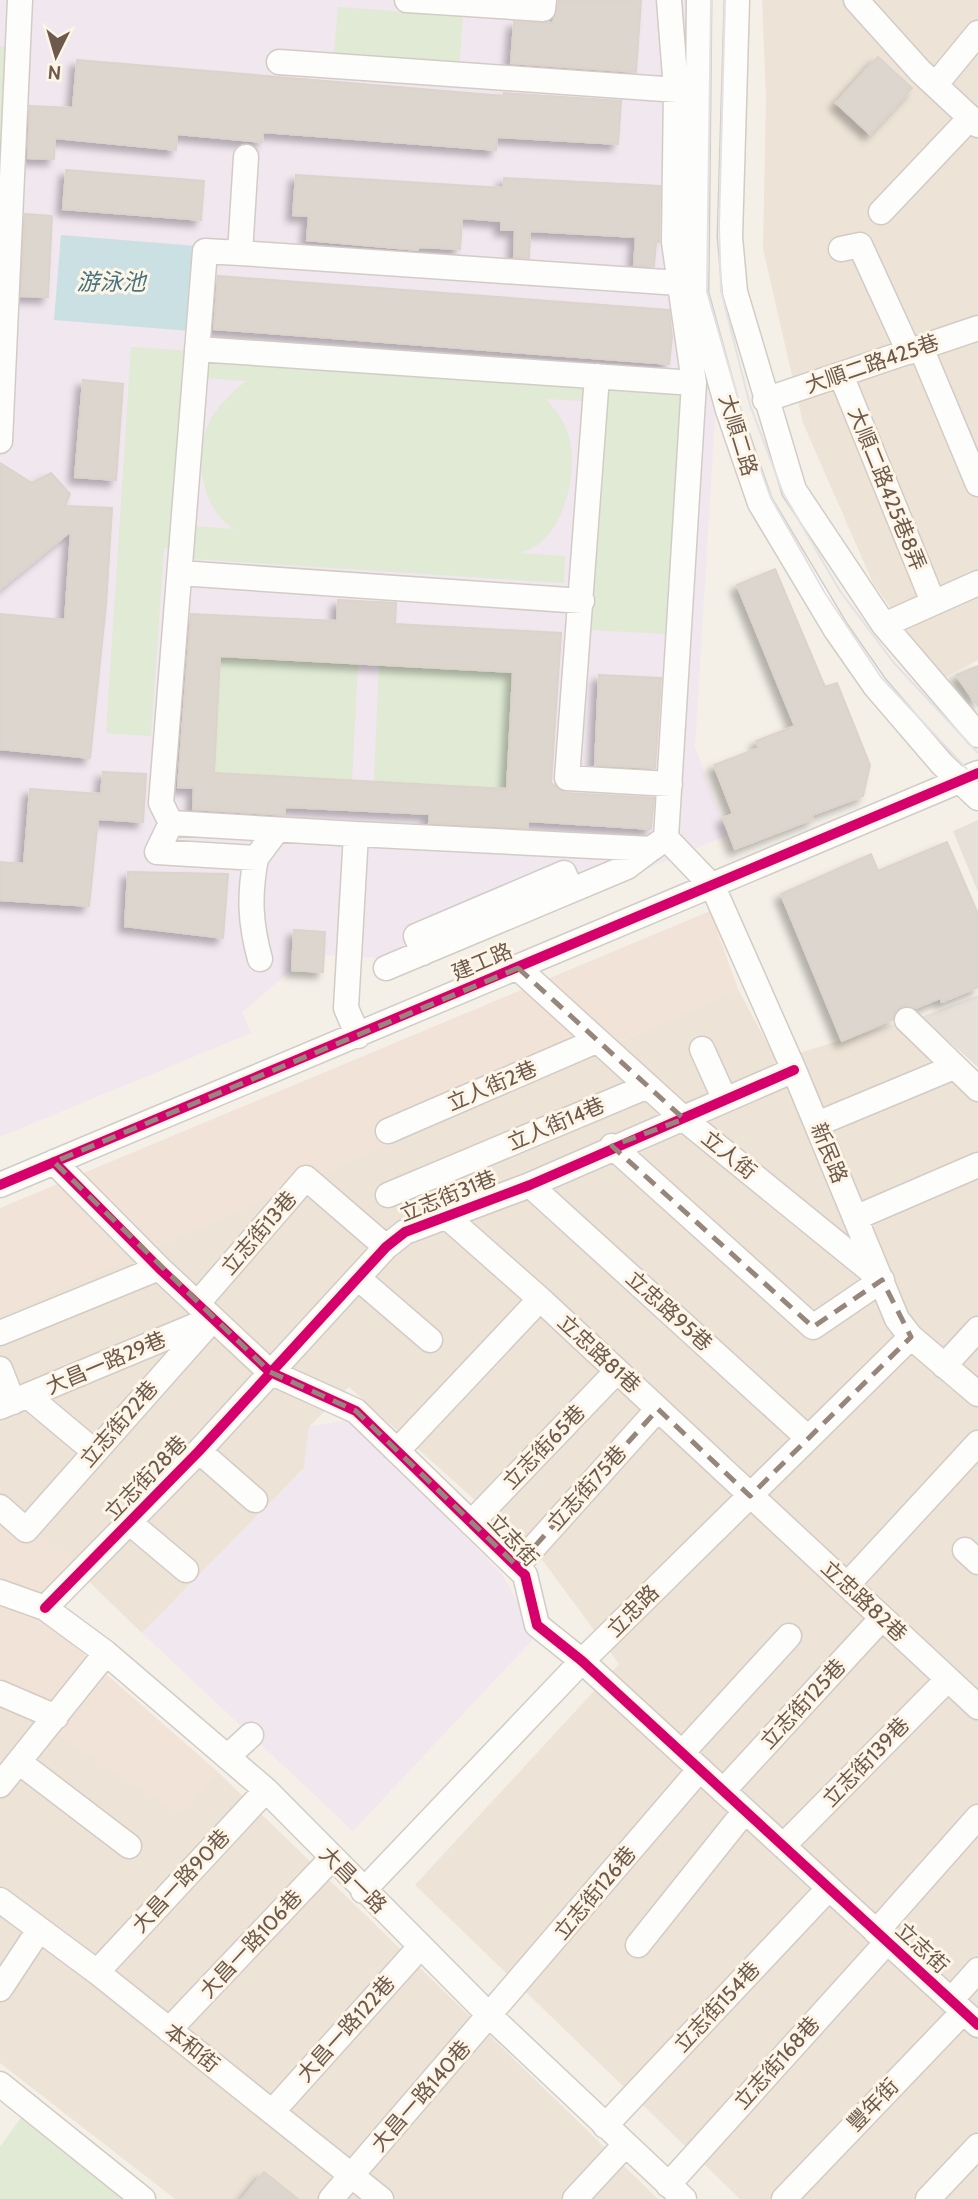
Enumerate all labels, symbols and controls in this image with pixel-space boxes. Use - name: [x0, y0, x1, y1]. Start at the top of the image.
- north arrow: [21, 21, 91, 91]
- text: N: [47, 60, 62, 84]
- water label: 游泳池: [77, 268, 148, 296]
- street label: 大順二路425巷: [802, 329, 942, 398]
- street label: 大順二路: [714, 391, 763, 479]
- street label: 大順二路425巷8弄: [843, 404, 932, 574]
- street label: 建工路: [448, 938, 516, 985]
- street label: 立人街2巷: [443, 1055, 540, 1116]
- street label: 立人街14巷: [504, 1092, 608, 1155]
- street label: 新民路: [806, 1119, 853, 1187]
- street label: 立人街: [697, 1125, 762, 1184]
- street label: 立志街31巷: [396, 1165, 500, 1226]
- street label: 立志街13巷: [216, 1186, 302, 1279]
- street label: 立忠路95巷: [621, 1265, 718, 1356]
- street label: 立忠路81巷: [553, 1309, 646, 1398]
- street label: 大昌一路29巷: [42, 1326, 170, 1399]
- street label: 立志街22巷: [74, 1375, 163, 1472]
- street label: 立志街65巷: [497, 1399, 590, 1494]
- street label: 立志街28巷: [99, 1430, 192, 1525]
- street label: 立志街75巷: [542, 1440, 631, 1535]
- street label: 立志街: [483, 1508, 544, 1571]
- street label: 立忠路82巷: [816, 1555, 912, 1647]
- street label: 立忠路: [602, 1580, 664, 1642]
- street label: 立志街125巷: [755, 1654, 850, 1754]
- street label: 立志街139巷: [817, 1712, 914, 1811]
- street label: 大昌一路90巷: [127, 1824, 235, 1937]
- street label: 大昌一路: [315, 1841, 392, 1918]
- street label: 立志街126巷: [548, 1841, 641, 1944]
- street label: 大昌一路106巷: [194, 1885, 307, 2003]
- street label: 立志街: [891, 1917, 954, 1978]
- street label: 立志街154巷: [668, 1956, 765, 2057]
- street label: 大昌一路122巷: [292, 1971, 400, 2087]
- street label: 立志街168巷: [729, 2011, 825, 2114]
- street label: 本和街: [160, 2018, 225, 2077]
- street label: 大昌一路140巷: [366, 2035, 476, 2156]
- street label: 豐年街: [842, 2073, 904, 2136]

